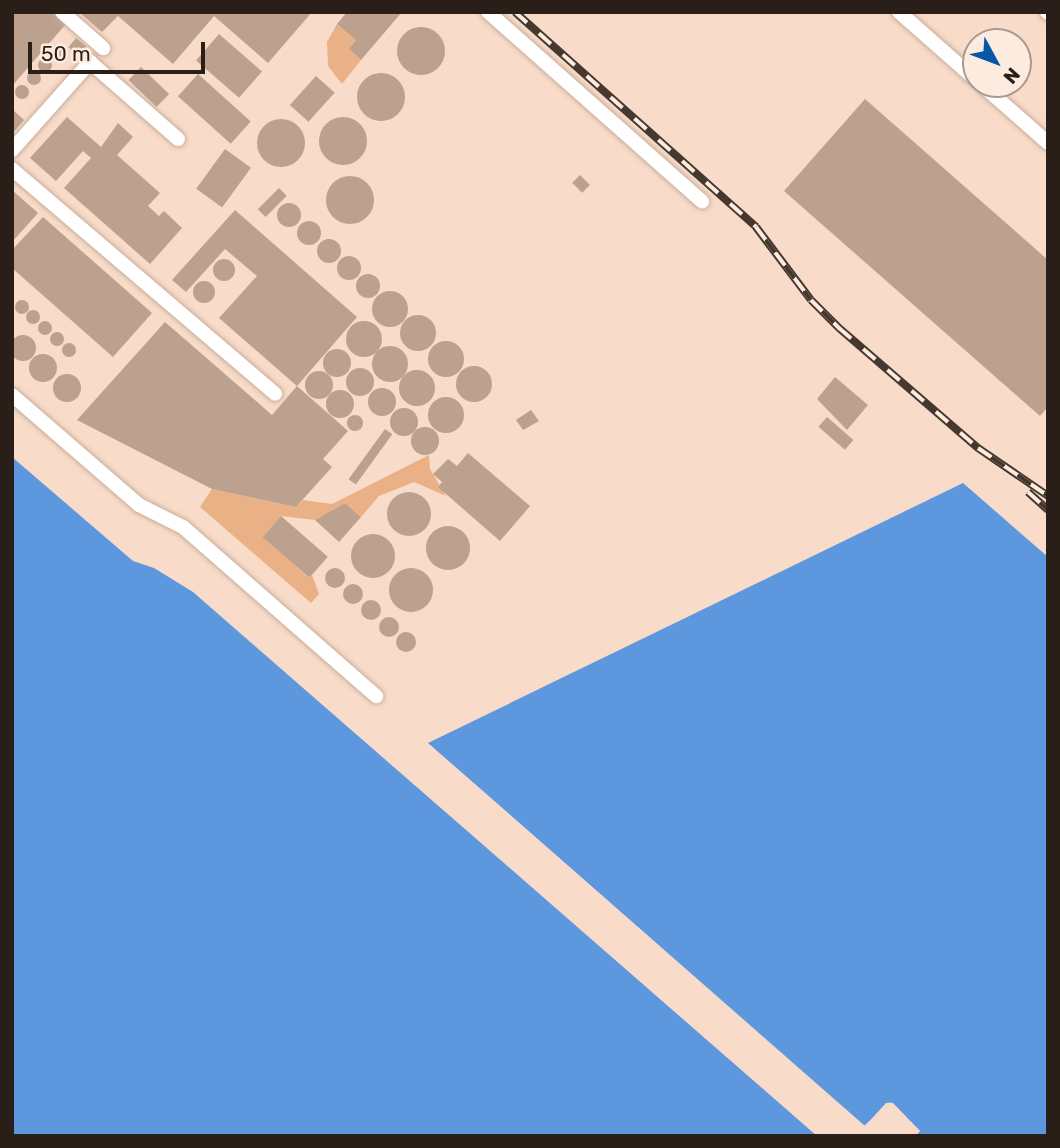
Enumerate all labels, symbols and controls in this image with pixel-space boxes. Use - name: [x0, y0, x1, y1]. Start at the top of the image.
- scale bar: [32, 28, 208, 72]
- north arrow: [962, 28, 1032, 98]
- text: 50 m: [41, 41, 91, 66]
- text: N: [999, 63, 1025, 88]

